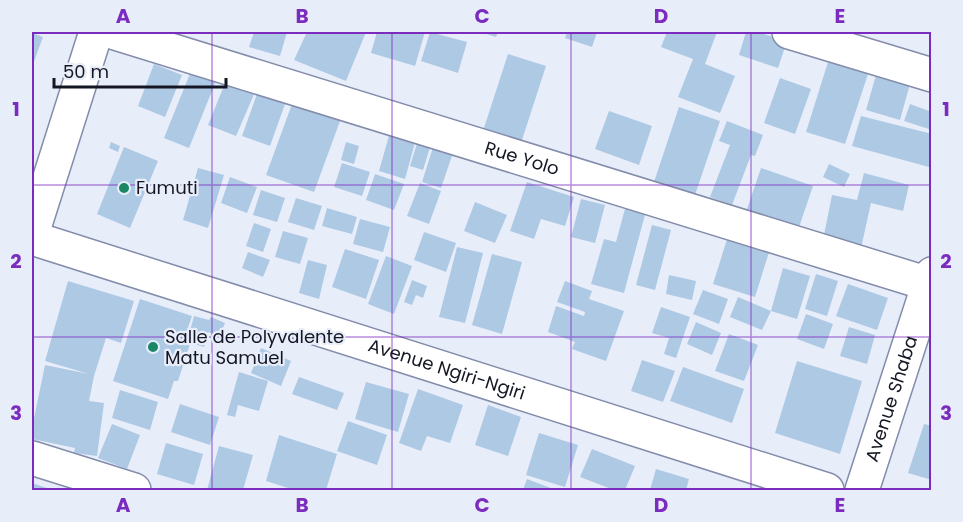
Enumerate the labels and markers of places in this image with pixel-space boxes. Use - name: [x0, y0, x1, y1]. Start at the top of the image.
- place label: Fumuti: [136, 175, 198, 200]
- marker: Fumuti: [117, 181, 131, 195]
- place label: Salle de Polyvalente Matu Samuel: [165, 324, 344, 370]
- marker: Salle de Polyvalente Matu Samuel: [146, 340, 160, 354]

